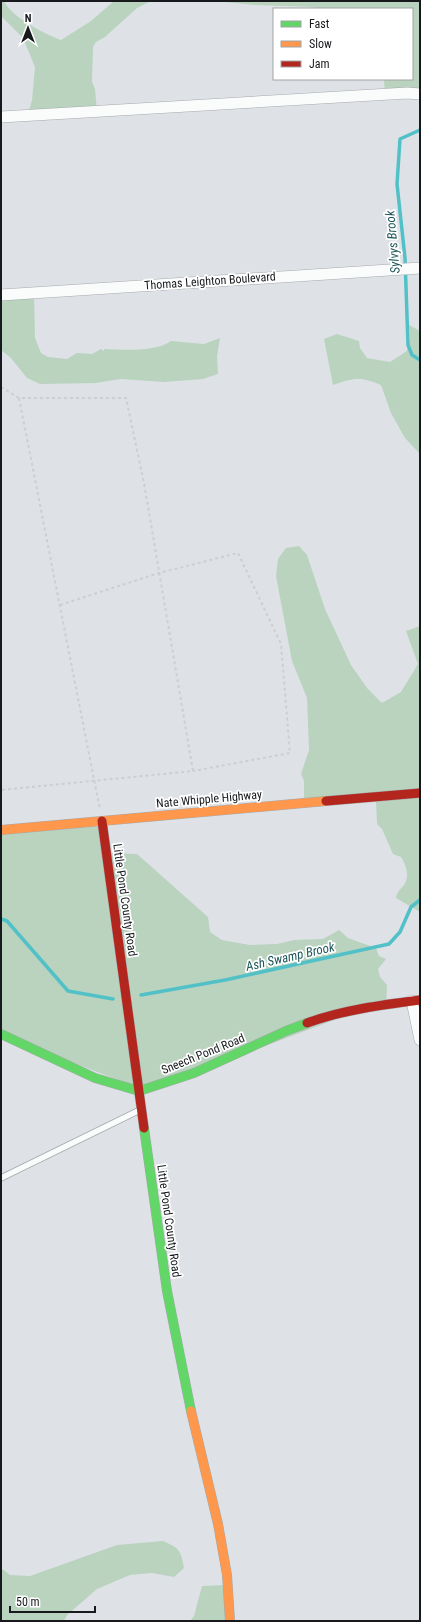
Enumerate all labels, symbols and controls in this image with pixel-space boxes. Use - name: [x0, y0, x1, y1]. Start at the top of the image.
- north arrow: [8, 8, 48, 48]
- legend: [273, 8, 413, 80]
- text: N: [25, 12, 32, 25]
- text: Fast: [309, 17, 330, 31]
- text: Slow: [309, 37, 332, 51]
- text: Jam: [309, 57, 330, 71]
- water label: Sylvys Brook: [382, 210, 403, 274]
- street label: Thomas Leighton Boulevard: [144, 269, 276, 293]
- street label: Nate Whipple Highway: [156, 787, 262, 811]
- street label: Little Pond County Road: [110, 843, 140, 957]
- water label: Ash Swamp Brook: [243, 939, 336, 974]
- street label: Sneech Pond Road: [159, 1031, 247, 1077]
- street label: Little Pond County Road: [154, 1164, 184, 1278]
- scale bar: [10, 1588, 95, 1614]
- text: 50 m: [16, 1595, 40, 1609]

